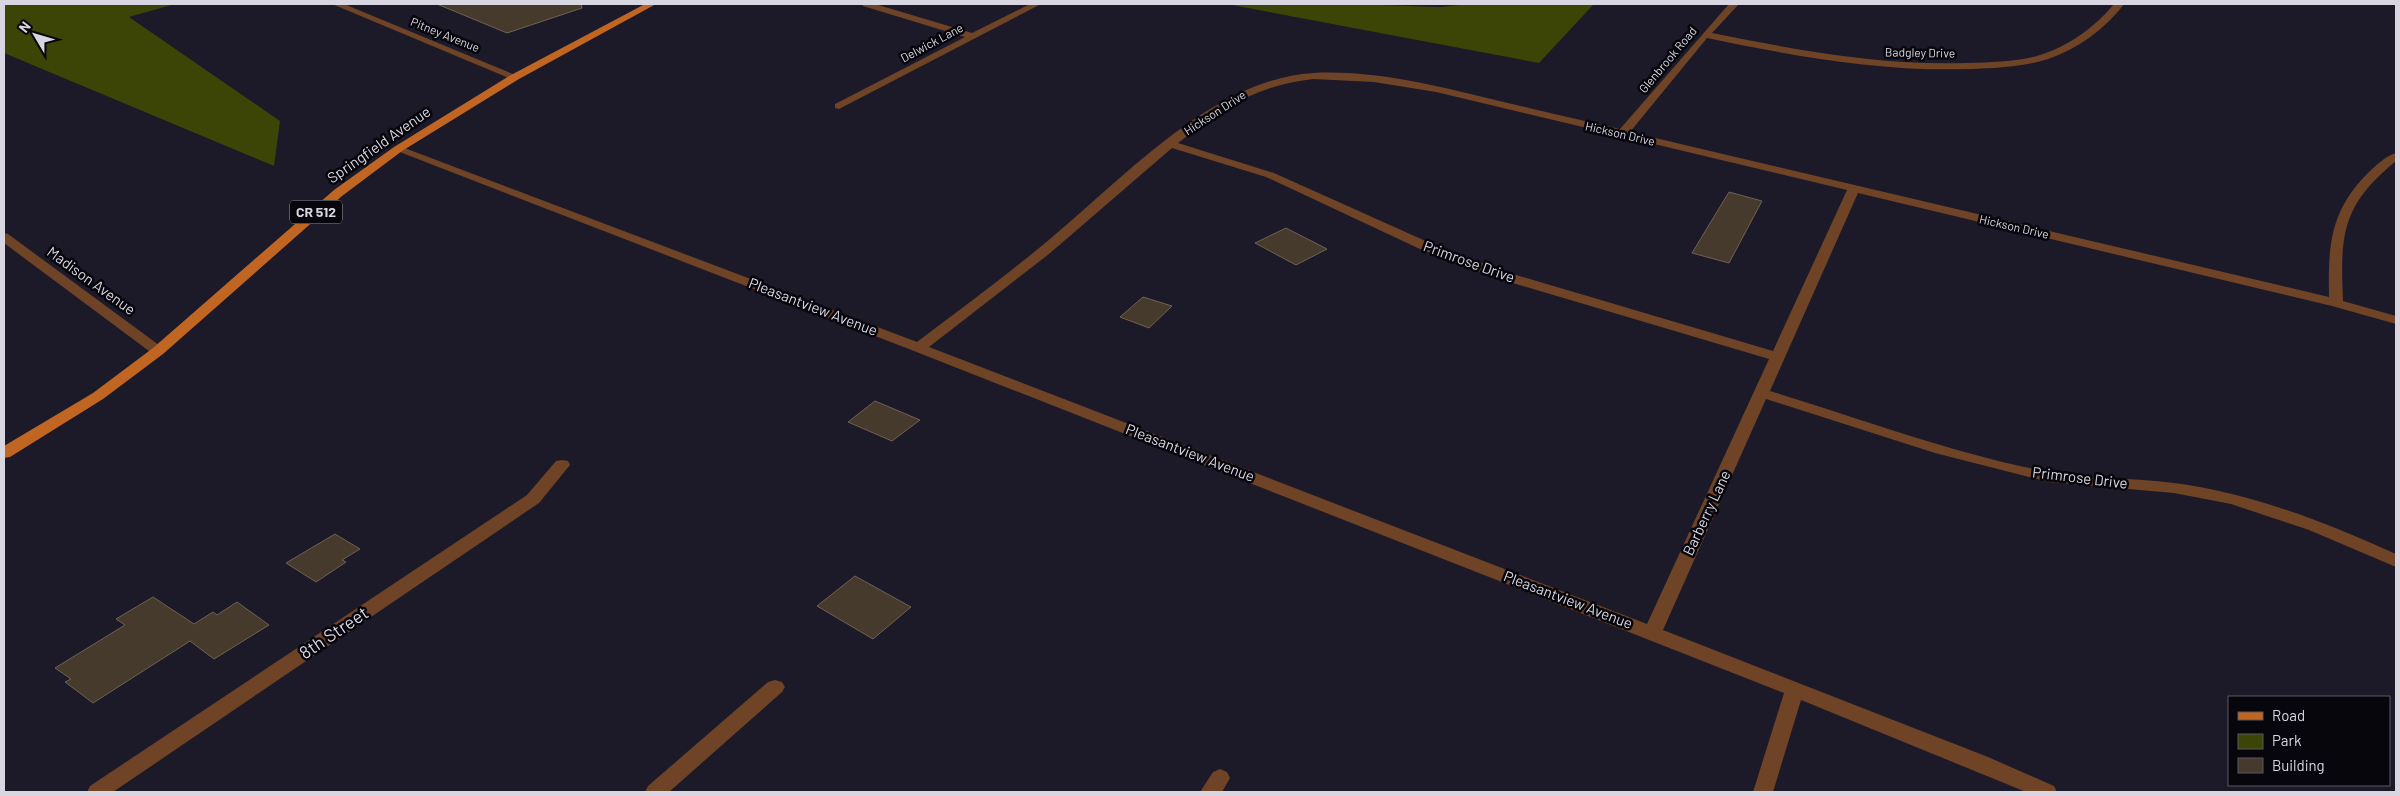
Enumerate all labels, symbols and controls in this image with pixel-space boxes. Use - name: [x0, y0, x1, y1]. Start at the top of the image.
- north arrow: [10, 10, 60, 60]
- street label: Pitney Avenue: [409, 14, 482, 54]
- text: N: [15, 18, 34, 36]
- street label: Delwick Lane: [898, 20, 965, 64]
- street label: Glenbrook Road: [1636, 24, 1699, 95]
- street label: Badgley Drive: [1885, 44, 1955, 60]
- street label: Hickson Drive: [1181, 87, 1248, 137]
- street label: Springfield Avenue: [323, 102, 434, 187]
- street label: Hickson Drive: [1584, 118, 1656, 148]
- road number: CR 512: [290, 200, 342, 223]
- street label: Hickson Drive: [1978, 211, 2050, 241]
- street label: Primrose Drive: [1421, 236, 1517, 286]
- street label: Madison Avenue: [44, 242, 139, 318]
- street label: Pleasantview Avenue: [746, 273, 880, 339]
- street label: Pleasantview Avenue: [1123, 419, 1257, 485]
- street label: Primrose Drive: [2031, 462, 2129, 492]
- street label: Barberry Lane: [1679, 467, 1734, 558]
- street label: Pleasantview Avenue: [1501, 566, 1635, 632]
- street label: 8th Street: [295, 601, 372, 663]
- legend: [2228, 696, 2390, 786]
- text: Road: [2272, 706, 2305, 724]
- text: Park: [2272, 731, 2302, 749]
- text: Building: [2272, 756, 2325, 774]

